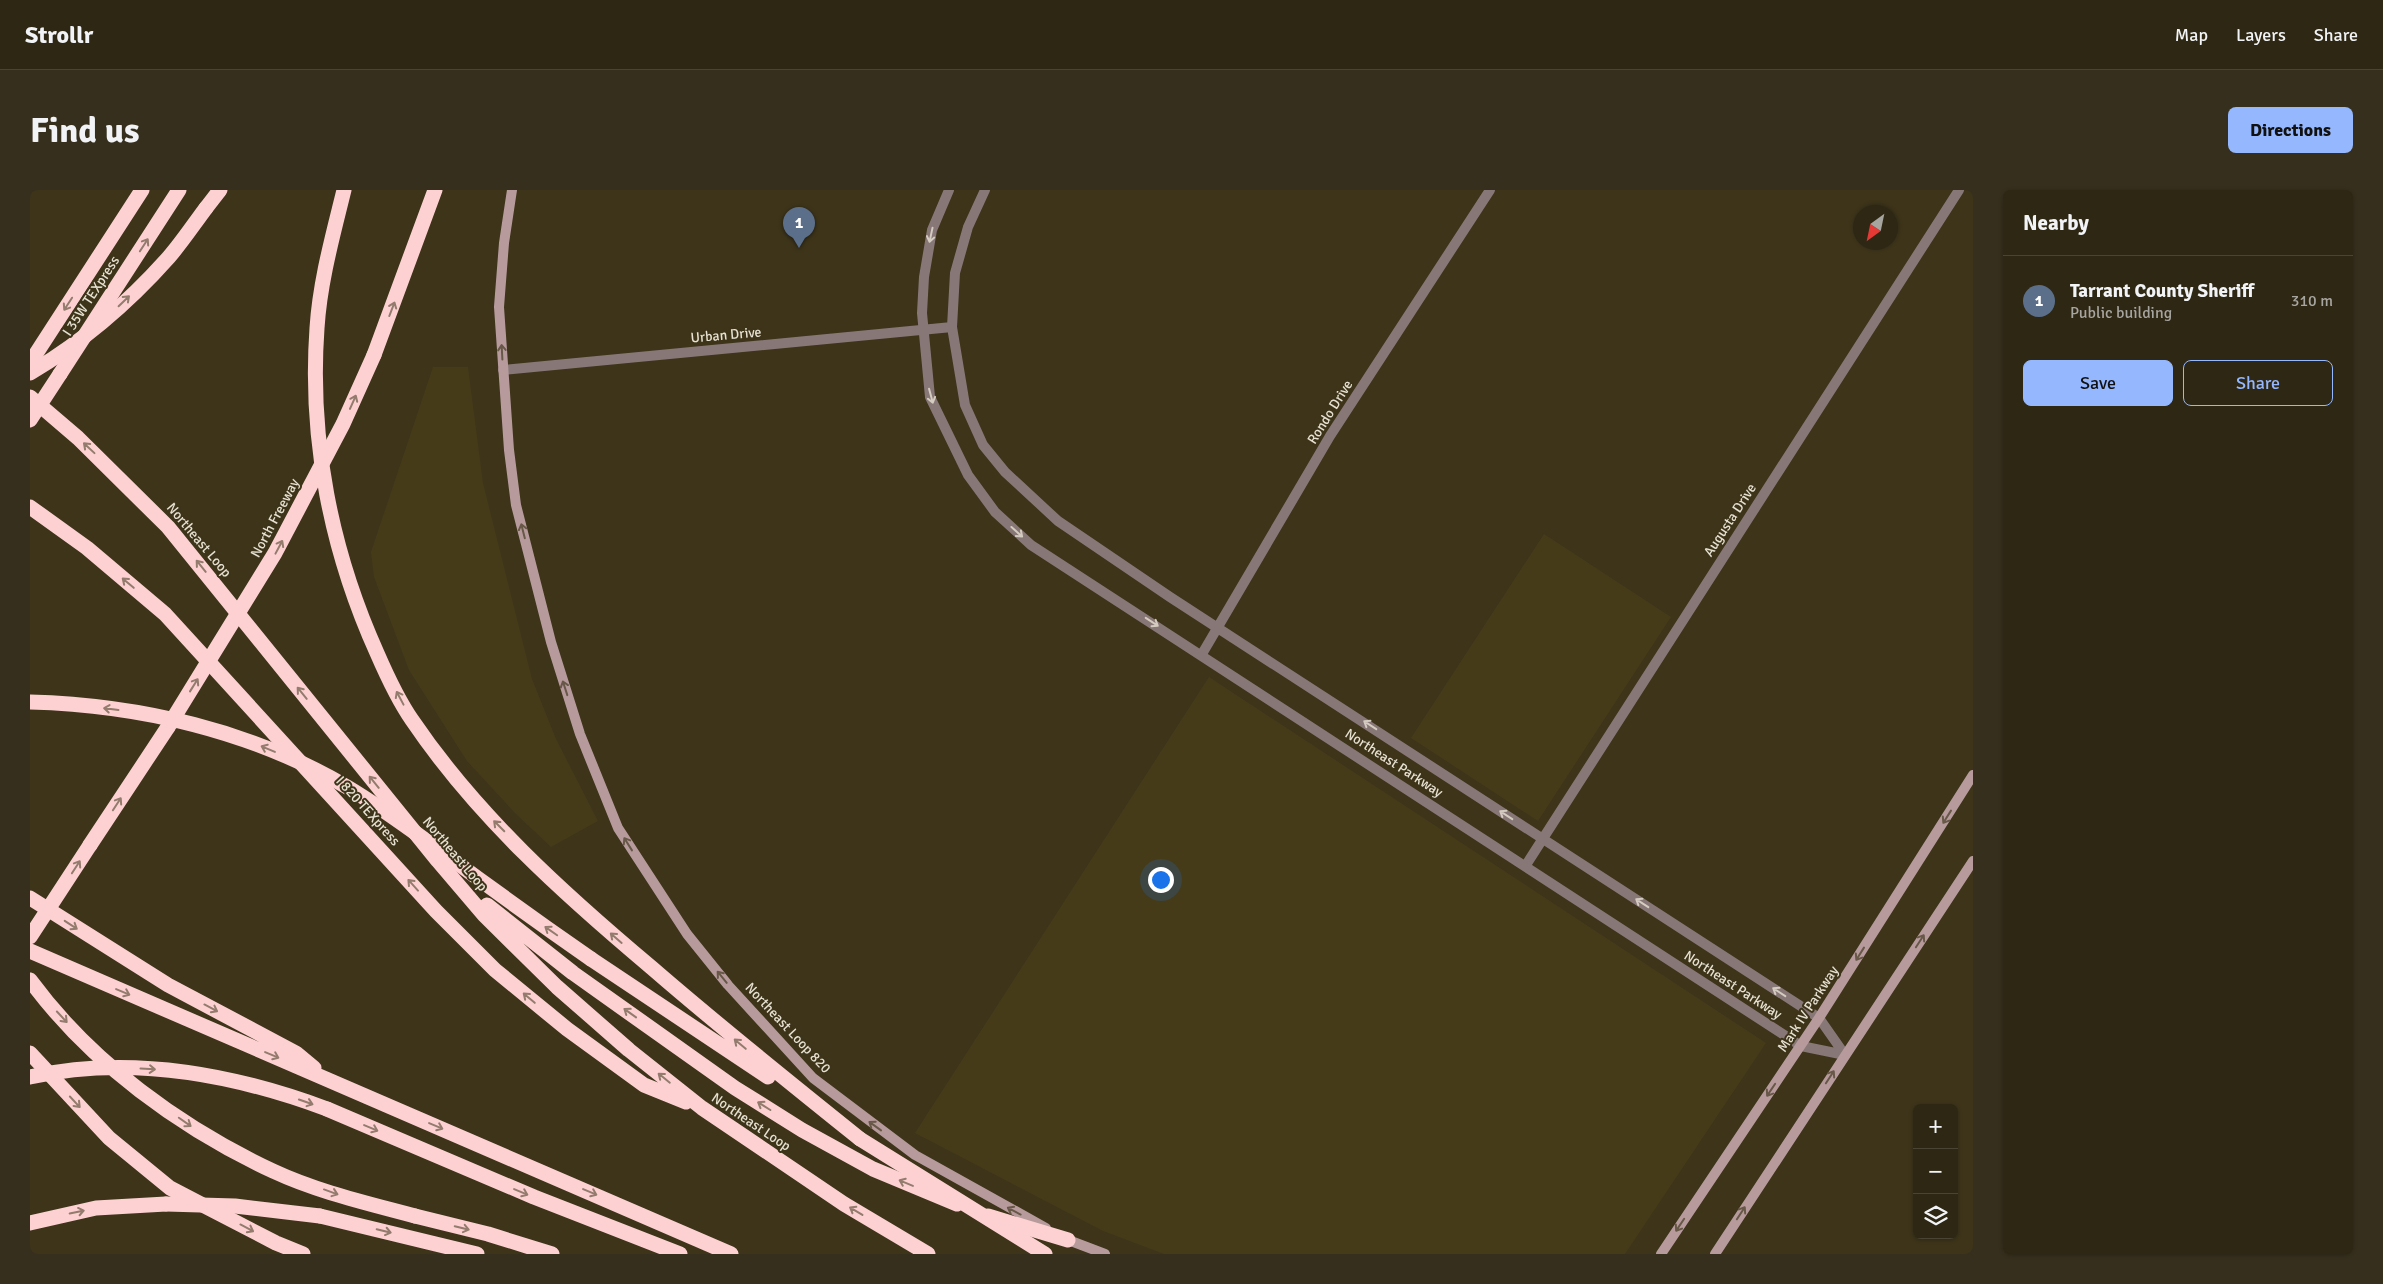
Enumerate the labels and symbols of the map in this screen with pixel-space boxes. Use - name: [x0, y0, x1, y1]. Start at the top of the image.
- north arrow: [1853, 205, 1898, 250]
- pin: 1: [783, 207, 815, 248]
- one-way arrow: [926, 227, 936, 243]
- one-way arrow: [139, 238, 149, 252]
- street label: I 35W TEXpress: [59, 253, 123, 339]
- one-way arrow: [118, 295, 130, 307]
- one-way arrow: [63, 297, 73, 311]
- one-way arrow: [388, 302, 397, 318]
- street label: Urban Drive: [690, 323, 762, 347]
- one-way arrow: [497, 345, 506, 361]
- street label: Rondo Drive: [1304, 377, 1356, 447]
- one-way arrow: [927, 388, 936, 404]
- one-way arrow: [349, 395, 358, 410]
- one-way arrow: [83, 442, 95, 454]
- street label: North Freeway: [247, 475, 303, 560]
- street label: Augusta Drive: [1700, 480, 1760, 560]
- street label: Northeast Loop: [163, 499, 235, 581]
- one-way arrow: [518, 523, 527, 539]
- one-way arrow: [1010, 526, 1023, 538]
- one-way arrow: [274, 539, 284, 554]
- one-way arrow: [196, 559, 207, 572]
- one-way arrow: [121, 577, 134, 588]
- one-way arrow: [1144, 617, 1158, 627]
- one-way arrow: [190, 679, 200, 693]
- one-way arrow: [560, 680, 569, 696]
- one-way arrow: [297, 687, 308, 700]
- one-way arrow: [394, 691, 404, 706]
- one-way arrow: [104, 704, 120, 714]
- one-way arrow: [1364, 720, 1378, 730]
- street label: Northeast Parkway: [1342, 725, 1447, 801]
- one-way arrow: [261, 744, 276, 754]
- street label: I 820 TEXpress: [332, 773, 404, 849]
- one-way arrow: [368, 776, 379, 789]
- one-way arrow: [112, 798, 122, 812]
- one-way arrow: [1942, 809, 1952, 823]
- one-way arrow: [1499, 810, 1513, 820]
- street label: Northeast Loop: [419, 813, 491, 895]
- one-way arrow: [493, 821, 505, 833]
- one-way arrow: [623, 838, 633, 852]
- one-way arrow: [71, 860, 81, 874]
- your location: [1148, 867, 1174, 893]
- one-way arrow: [407, 878, 419, 891]
- one-way arrow: [1636, 898, 1650, 908]
- one-way arrow: [63, 920, 77, 930]
- one-way arrow: [544, 926, 558, 936]
- one-way arrow: [610, 932, 623, 944]
- one-way arrow: [1915, 935, 1925, 949]
- street label: Northeast Parkway: [1681, 947, 1786, 1023]
- one-way arrow: [1855, 947, 1865, 961]
- street label: Mark IV Parkway: [1774, 962, 1842, 1055]
- one-way arrow: [716, 971, 727, 984]
- street label: Northeast Loop 820: [742, 979, 834, 1077]
- one-way arrow: [1772, 987, 1786, 997]
- one-way arrow: [115, 988, 130, 997]
- one-way arrow: [523, 993, 536, 1004]
- one-way arrow: [203, 1003, 218, 1013]
- one-way arrow: [624, 1008, 637, 1019]
- one-way arrow: [56, 1010, 68, 1023]
- one-way arrow: [734, 1038, 747, 1049]
- one-way arrow: [264, 1051, 279, 1061]
- one-way arrow: [140, 1065, 156, 1074]
- one-way arrow: [1825, 1070, 1835, 1084]
- one-way arrow: [657, 1072, 670, 1083]
- one-way arrow: [1766, 1083, 1776, 1097]
- street label: Northeast Loop: [708, 1089, 794, 1155]
- one-way arrow: [69, 1095, 81, 1108]
- one-way arrow: [298, 1097, 314, 1107]
- one-way arrow: [757, 1101, 771, 1111]
- one-way arrow: [178, 1117, 192, 1127]
- one-way arrow: [428, 1121, 443, 1131]
- one-way arrow: [869, 1121, 883, 1132]
- one-way arrow: [363, 1124, 378, 1133]
- one-way arrow: [899, 1178, 914, 1188]
- one-way arrow: [513, 1187, 528, 1197]
- one-way arrow: [323, 1188, 338, 1197]
- one-way arrow: [582, 1188, 597, 1198]
- one-way arrow: [849, 1206, 863, 1216]
- one-way arrow: [1006, 1206, 1021, 1216]
- one-way arrow: [1736, 1206, 1747, 1220]
- one-way arrow: [69, 1207, 85, 1216]
- one-way arrow: [1675, 1217, 1685, 1231]
- one-way arrow: [239, 1223, 254, 1233]
- one-way arrow: [454, 1224, 470, 1233]
- one-way arrow: [376, 1227, 392, 1236]

